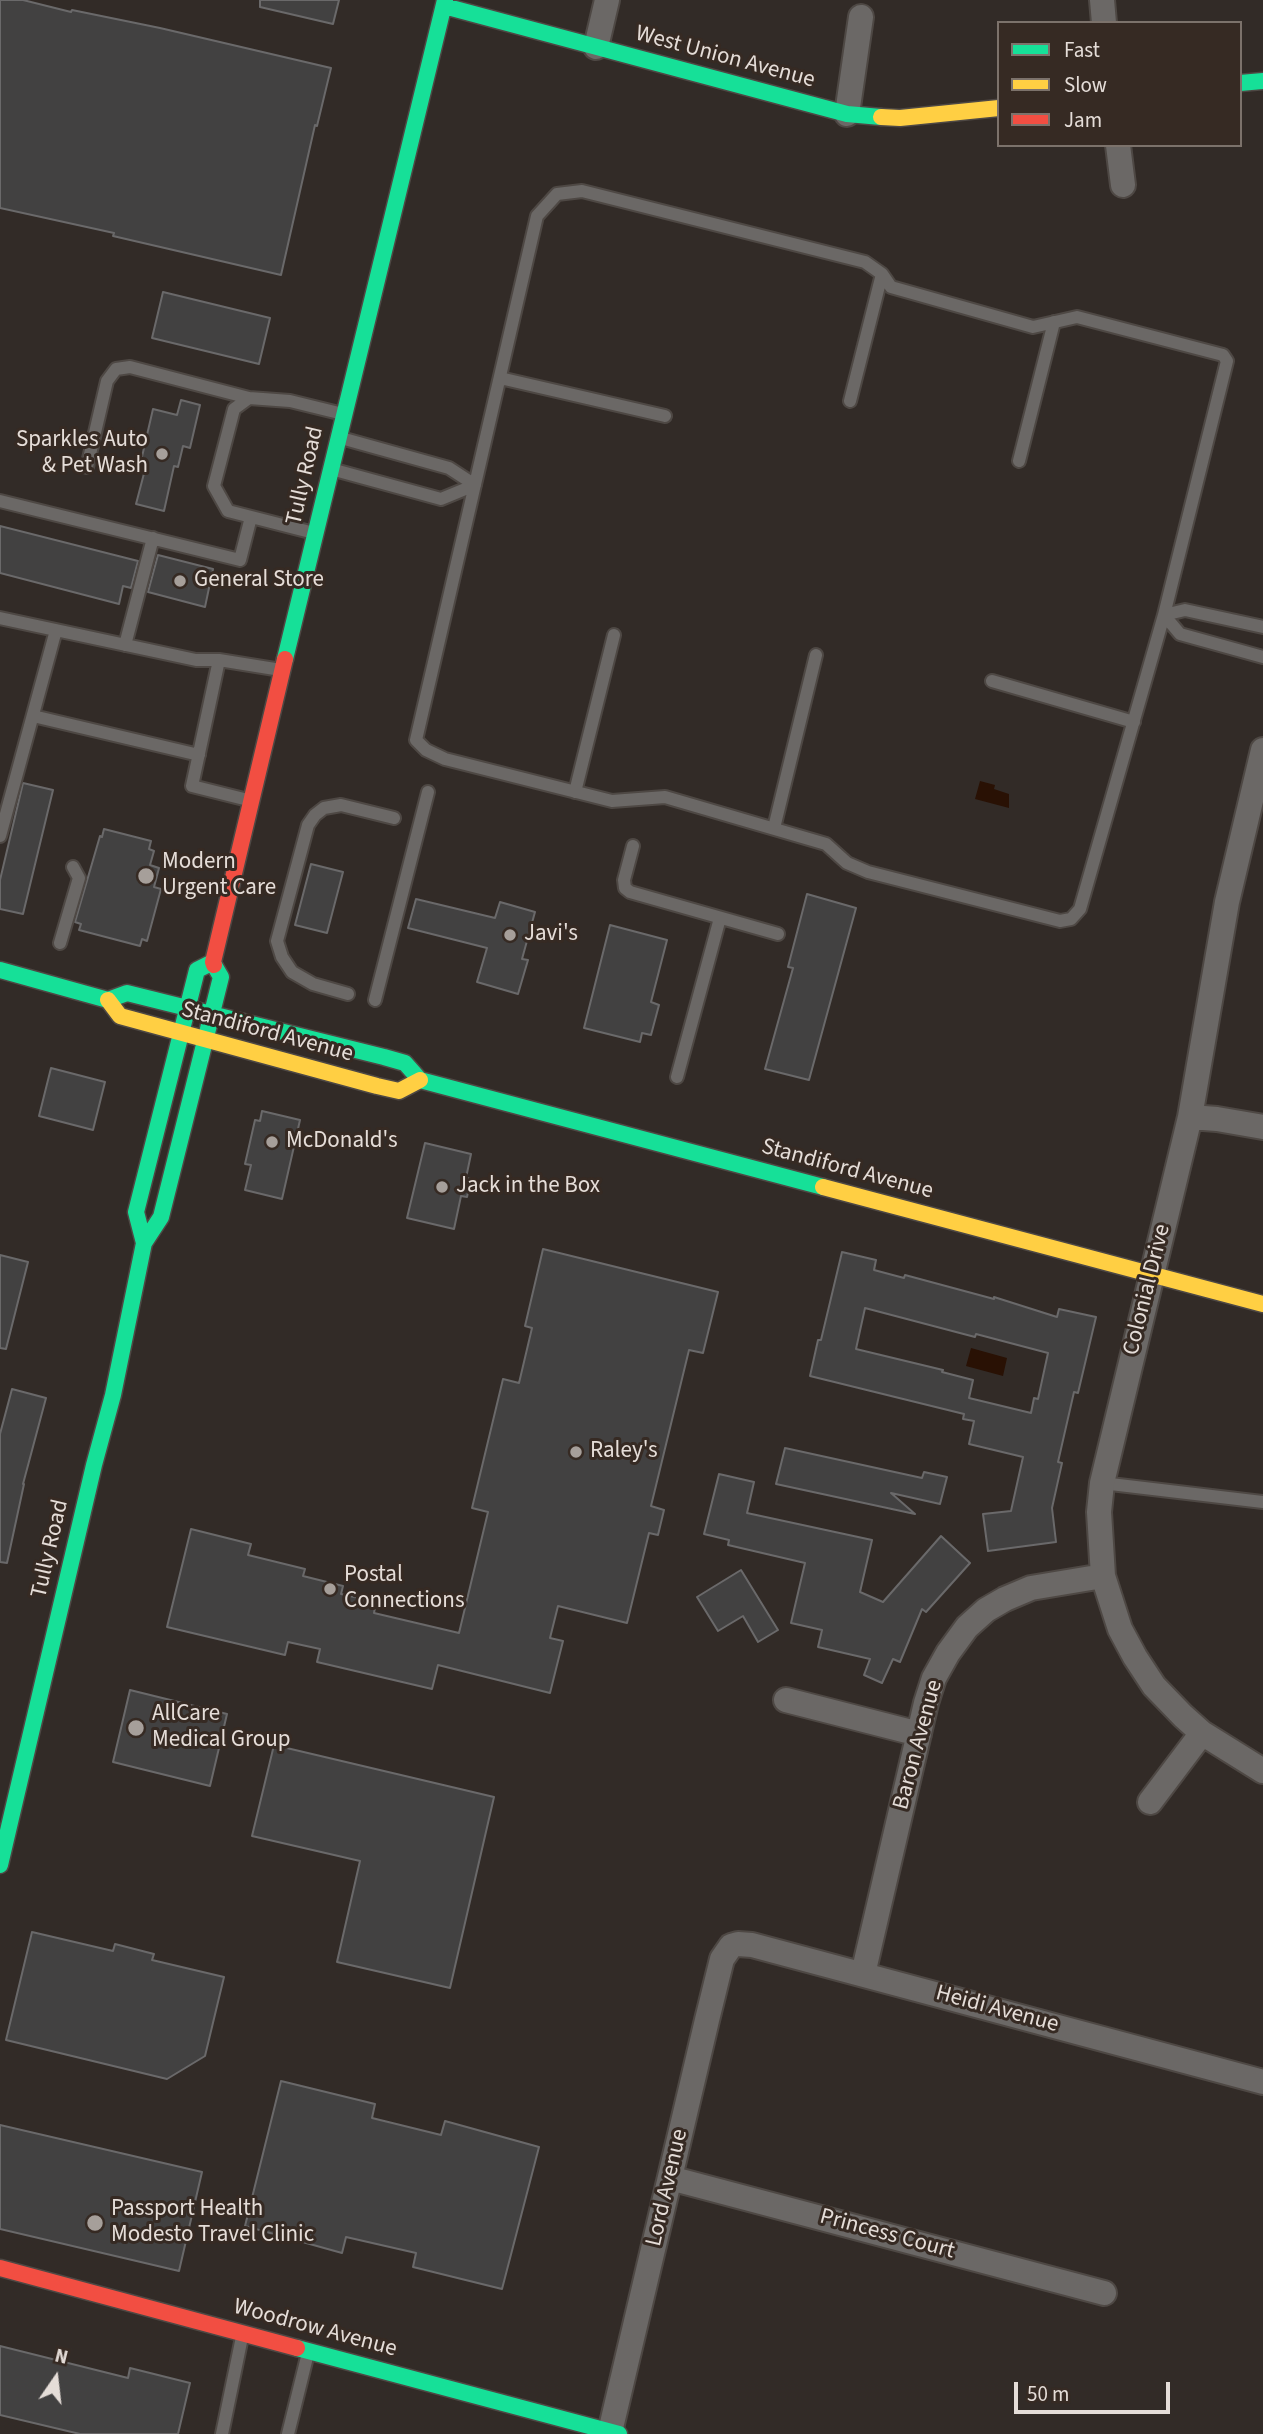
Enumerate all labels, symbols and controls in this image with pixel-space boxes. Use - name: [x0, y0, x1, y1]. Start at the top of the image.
- street label: West Union Avenue: [632, 21, 818, 95]
- legend: [997, 21, 1242, 147]
- text: Fast: [1064, 35, 1100, 65]
- text: Slow: [1064, 70, 1107, 100]
- text: Jam: [1064, 105, 1102, 135]
- street label: Tully Road: [281, 424, 331, 528]
- place label: Sparkles Auto & Pet Wash: [16, 427, 148, 481]
- marker: Sparkles Auto & Pet Wash: [154, 446, 170, 462]
- place label: General Store: [194, 567, 324, 595]
- marker: General Store: [172, 573, 188, 589]
- place label: Modern Urgent Care: [162, 849, 276, 903]
- marker: Modern Urgent Care: [136, 866, 156, 886]
- place label: Javi's: [524, 921, 578, 949]
- marker: Javi's: [502, 927, 518, 943]
- street label: Standiford Avenue: [178, 997, 356, 1069]
- place label: McDonald's: [286, 1128, 398, 1156]
- marker: McDonald's: [264, 1134, 280, 1150]
- street label: Standiford Avenue: [758, 1134, 936, 1206]
- place label: Jack in the Box: [456, 1173, 600, 1201]
- marker: Jack in the Box: [434, 1179, 450, 1195]
- street label: Colonial Drive: [1118, 1222, 1178, 1358]
- place label: Raley's: [590, 1438, 658, 1466]
- marker: Raley's: [568, 1444, 584, 1460]
- street label: Tully Road: [26, 1497, 76, 1601]
- place label: Postal Connections: [344, 1562, 465, 1616]
- marker: Postal Connections: [322, 1581, 338, 1597]
- street label: Baron Avenue: [888, 1677, 950, 1813]
- place label: AllCare Medical Group: [152, 1701, 291, 1755]
- marker: AllCare Medical Group: [126, 1718, 146, 1738]
- street label: Heidi Avenue: [933, 1980, 1061, 2040]
- street label: Lord Avenue: [641, 2127, 695, 2249]
- place label: Passport Health Modesto Travel Clinic: [111, 2196, 314, 2250]
- street label: Princess Court: [817, 2204, 957, 2266]
- marker: Passport Health Modesto Travel Clinic: [85, 2213, 105, 2233]
- street label: Woodrow Avenue: [230, 2294, 400, 2364]
- north arrow: [21, 2343, 91, 2413]
- text: N: [52, 2343, 71, 2372]
- scale bar: [1018, 2368, 1174, 2412]
- text: 50 m: [1027, 2379, 1069, 2409]

